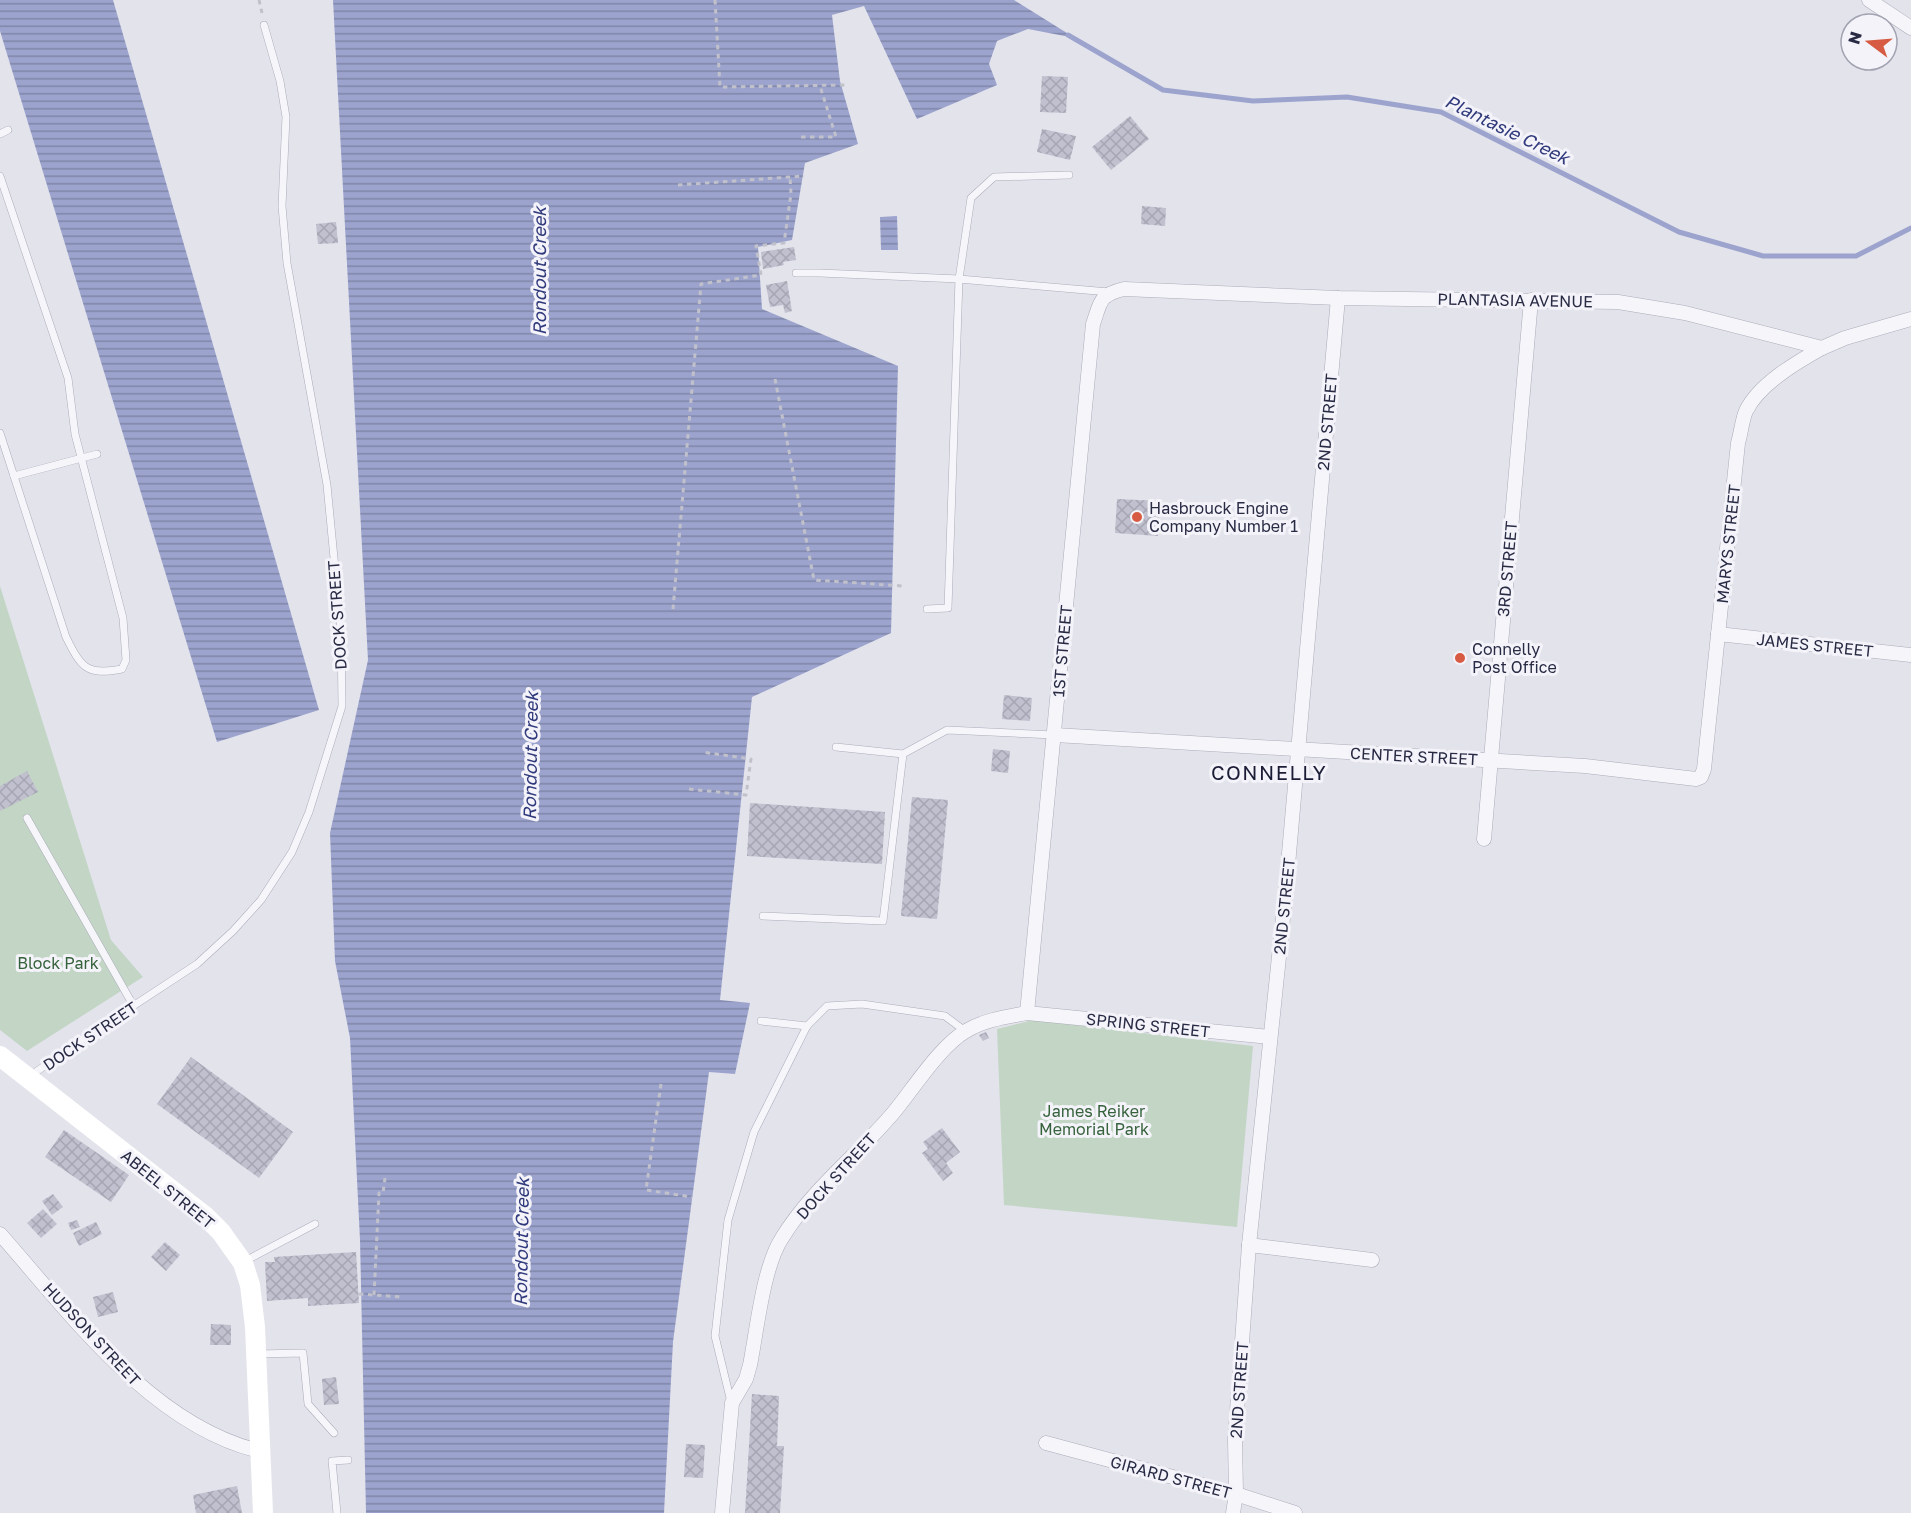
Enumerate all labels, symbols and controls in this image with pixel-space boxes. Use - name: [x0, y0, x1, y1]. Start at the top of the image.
- north arrow: [1839, 12, 1899, 72]
- text: N: [1843, 29, 1866, 46]
- water label: Plantasie Creek: [1442, 90, 1575, 169]
- water label: Rondout Creek: [528, 205, 550, 335]
- street label: PLANTASIA AVENUE: [1437, 289, 1593, 311]
- street label: 2ND STREET: [1313, 373, 1341, 471]
- street label: MARYS STREET: [1712, 483, 1744, 604]
- place label: Hasbrouck Engine Company Number 1: [1149, 498, 1298, 536]
- marker: Hasbrouck Engine Company Number 1: [1130, 510, 1144, 524]
- street label: 3RD STREET: [1493, 520, 1521, 618]
- street label: DOCK STREET: [323, 560, 351, 670]
- street label: 1ST STREET: [1048, 604, 1076, 698]
- street label: JAMES STREET: [1756, 629, 1874, 661]
- place label: Connelly Post Office: [1472, 639, 1557, 677]
- marker: Connelly Post Office: [1453, 651, 1467, 665]
- water label: Rondout Creek: [518, 690, 542, 820]
- street label: CENTER STREET: [1350, 743, 1478, 769]
- district label: CONNELLY: [1211, 760, 1327, 784]
- street label: 2ND STREET: [1269, 857, 1299, 955]
- park label: Block Park: [17, 953, 99, 973]
- street label: DOCK STREET: [39, 997, 141, 1075]
- street label: SPRING STREET: [1085, 1009, 1211, 1041]
- park label: James Reiker Memorial Park: [1039, 1101, 1149, 1139]
- street label: DOCK STREET: [792, 1129, 880, 1223]
- street label: ABEEL STREET: [117, 1145, 219, 1233]
- water label: Rondout Creek: [509, 1176, 533, 1306]
- street label: HUDSON STREET: [39, 1278, 145, 1390]
- street label: 2ND STREET: [1226, 1341, 1252, 1439]
- street label: GIRARD STREET: [1108, 1451, 1234, 1503]

